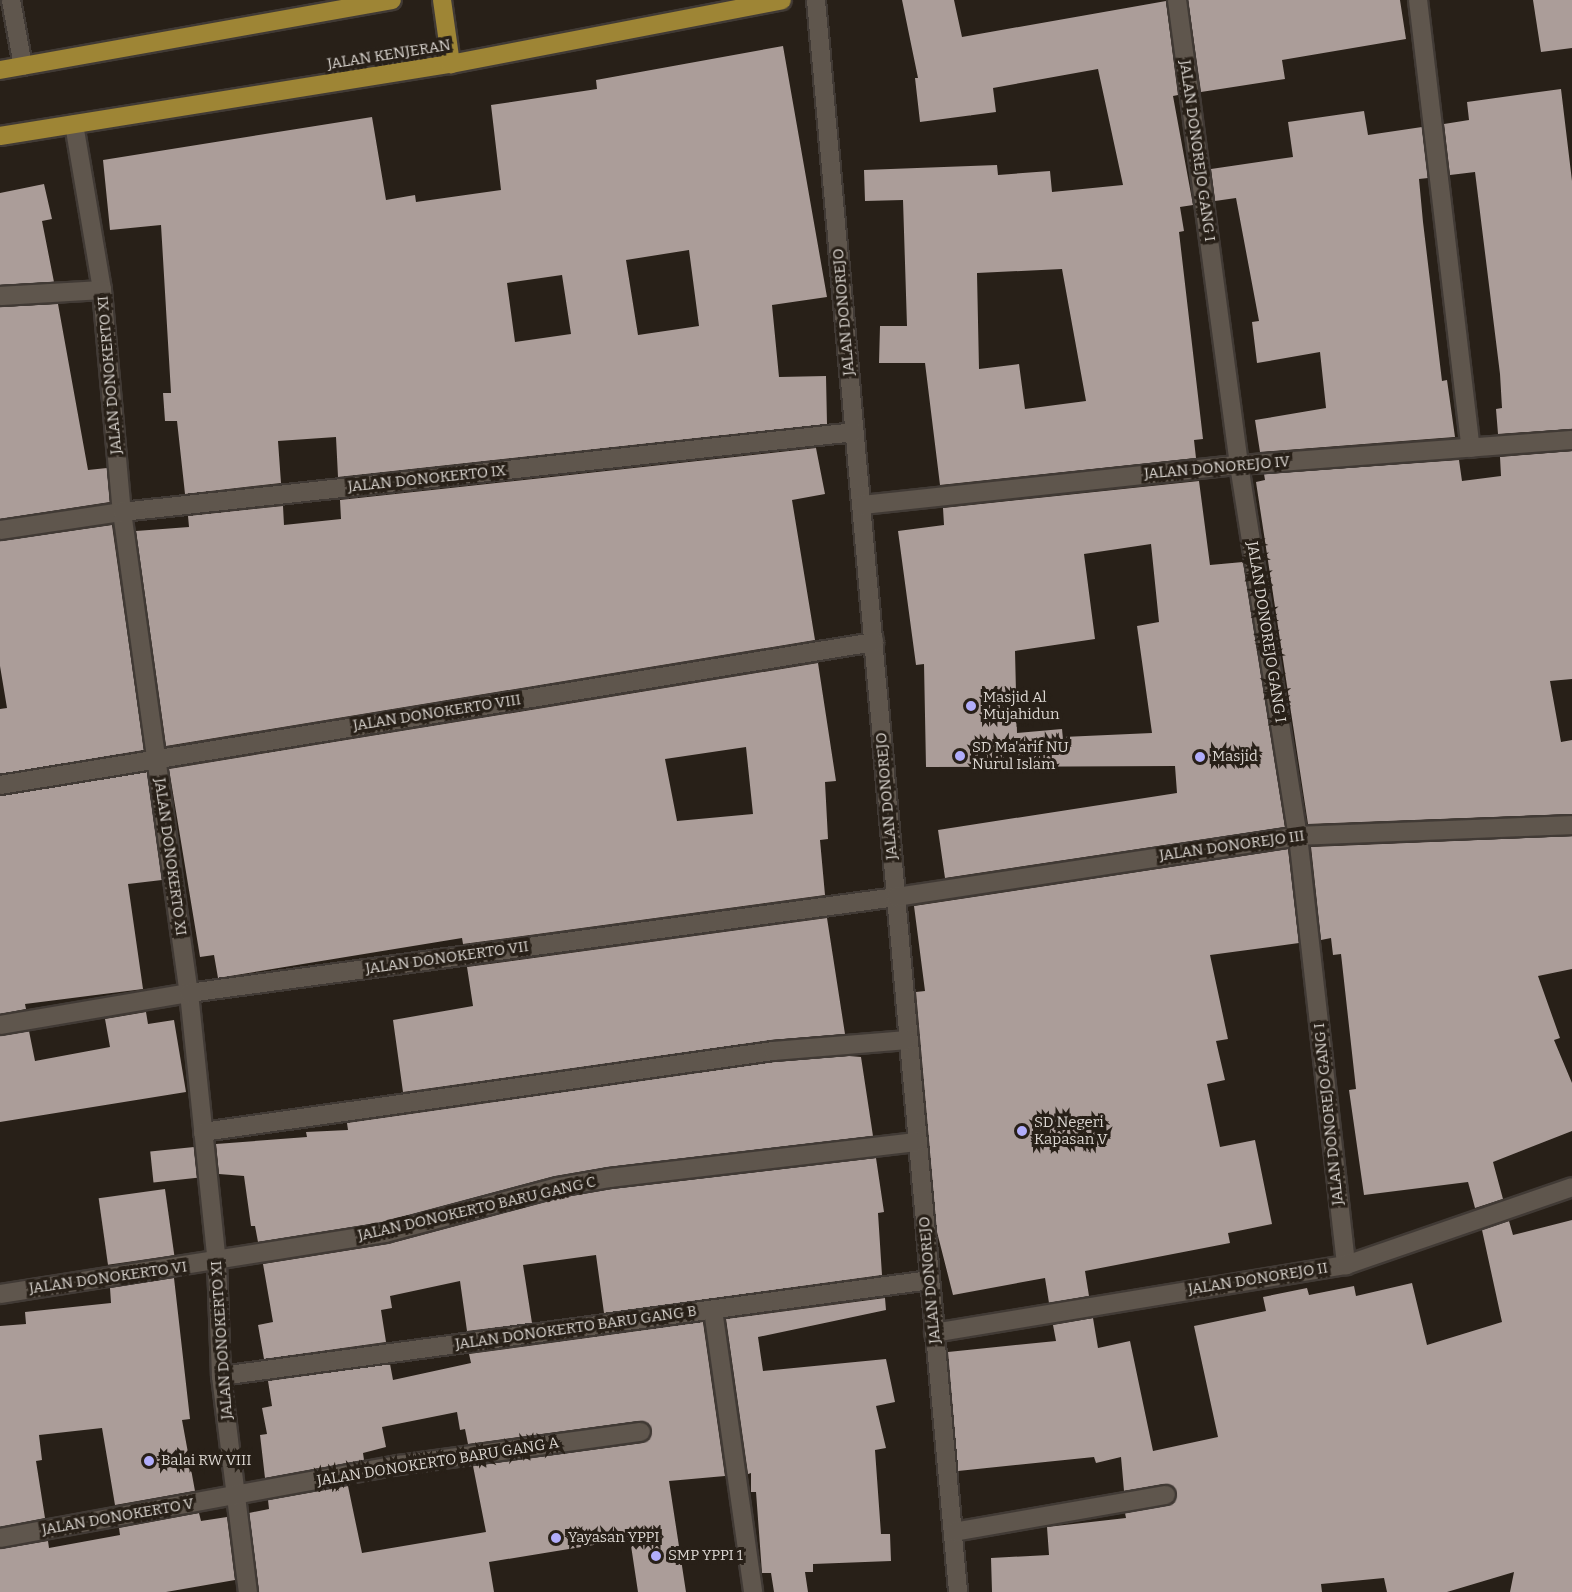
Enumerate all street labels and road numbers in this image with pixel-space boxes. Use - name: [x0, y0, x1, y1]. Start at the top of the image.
- street label: JALAN KENJERAN: [326, 36, 452, 74]
- street label: JALAN DONOREJO GANG I: [1175, 59, 1219, 243]
- street label: JALAN DONOREJO: [829, 248, 859, 376]
- street label: JALAN DONOKERTO XI: [94, 295, 126, 455]
- street label: JALAN DONOREJO IV: [1143, 453, 1291, 483]
- street label: JALAN DONOKERTO IX: [347, 462, 507, 496]
- street label: JALAN DONOREJO GANG I: [1243, 540, 1289, 724]
- street label: JALAN DONOKERTO VIII: [352, 691, 522, 735]
- street label: JALAN DONOREJO: [872, 732, 902, 860]
- street label: JALAN DONOKERTO XI: [150, 777, 190, 937]
- street label: JALAN DONOREJO III: [1158, 827, 1306, 865]
- street label: JALAN DONOKERTO VII: [364, 938, 530, 978]
- street label: JALAN DONOREJO GANG I: [1310, 1022, 1348, 1206]
- street label: JALAN DONOKERTO BARU GANG C: [356, 1173, 598, 1245]
- street label: JALAN DONOREJO: [915, 1216, 945, 1344]
- street label: JALAN DONOKERTO VI: [28, 1258, 188, 1298]
- street label: JALAN DONOREJO II: [1187, 1259, 1329, 1299]
- street label: JALAN DONOKERTO XI: [207, 1260, 237, 1420]
- street label: JALAN DONOKERTO BARU GANG B: [454, 1302, 698, 1354]
- street label: JALAN DONOKERTO BARU GANG A: [316, 1434, 560, 1490]
- street label: JALAN DONOKERTO V: [40, 1495, 196, 1539]

